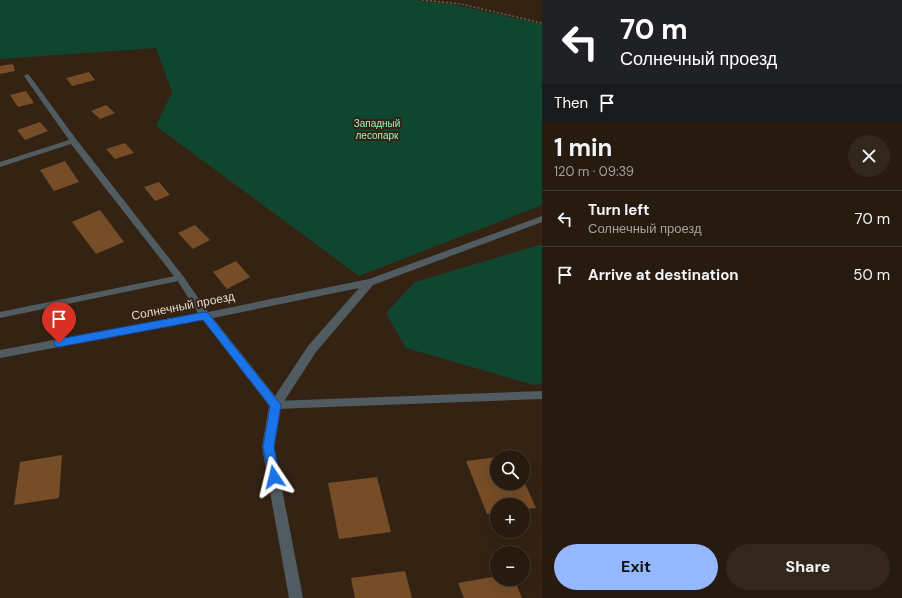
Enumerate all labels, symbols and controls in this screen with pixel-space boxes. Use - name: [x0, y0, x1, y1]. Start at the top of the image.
- text: 70 m: [620, 11, 688, 48]
- icon: left: [554, 16, 606, 68]
- text: Солнечный проезд: [620, 47, 777, 71]
- icon: arrive: [596, 92, 618, 114]
- text: Then: [554, 93, 588, 113]
- park label: Западный лесопарк: [354, 117, 400, 142]
- text: 1 min: [554, 132, 612, 163]
- button: close: [848, 135, 890, 177]
- text: 120 m · 09:39: [554, 163, 634, 180]
- text: Turn left: [588, 200, 649, 220]
- icon: left: [554, 208, 576, 230]
- text: 70 m: [855, 209, 890, 229]
- text: Солнечный проезд: [588, 220, 702, 237]
- icon: arrive: [554, 264, 576, 286]
- text: Arrive at destination: [588, 265, 739, 285]
- text: 50 m: [853, 265, 890, 285]
- street label: Солнечный проезд: [130, 288, 236, 324]
- pin: [42, 302, 76, 343]
- icon: arrive: [48, 308, 70, 330]
- map controls: [490, 450, 530, 586]
- button: search: [490, 450, 530, 490]
- position arrow: [253, 456, 295, 498]
- button: +: [490, 498, 530, 538]
- button: Exit: [554, 544, 718, 590]
- button: Share: [726, 544, 890, 590]
- button: −: [490, 546, 530, 586]

